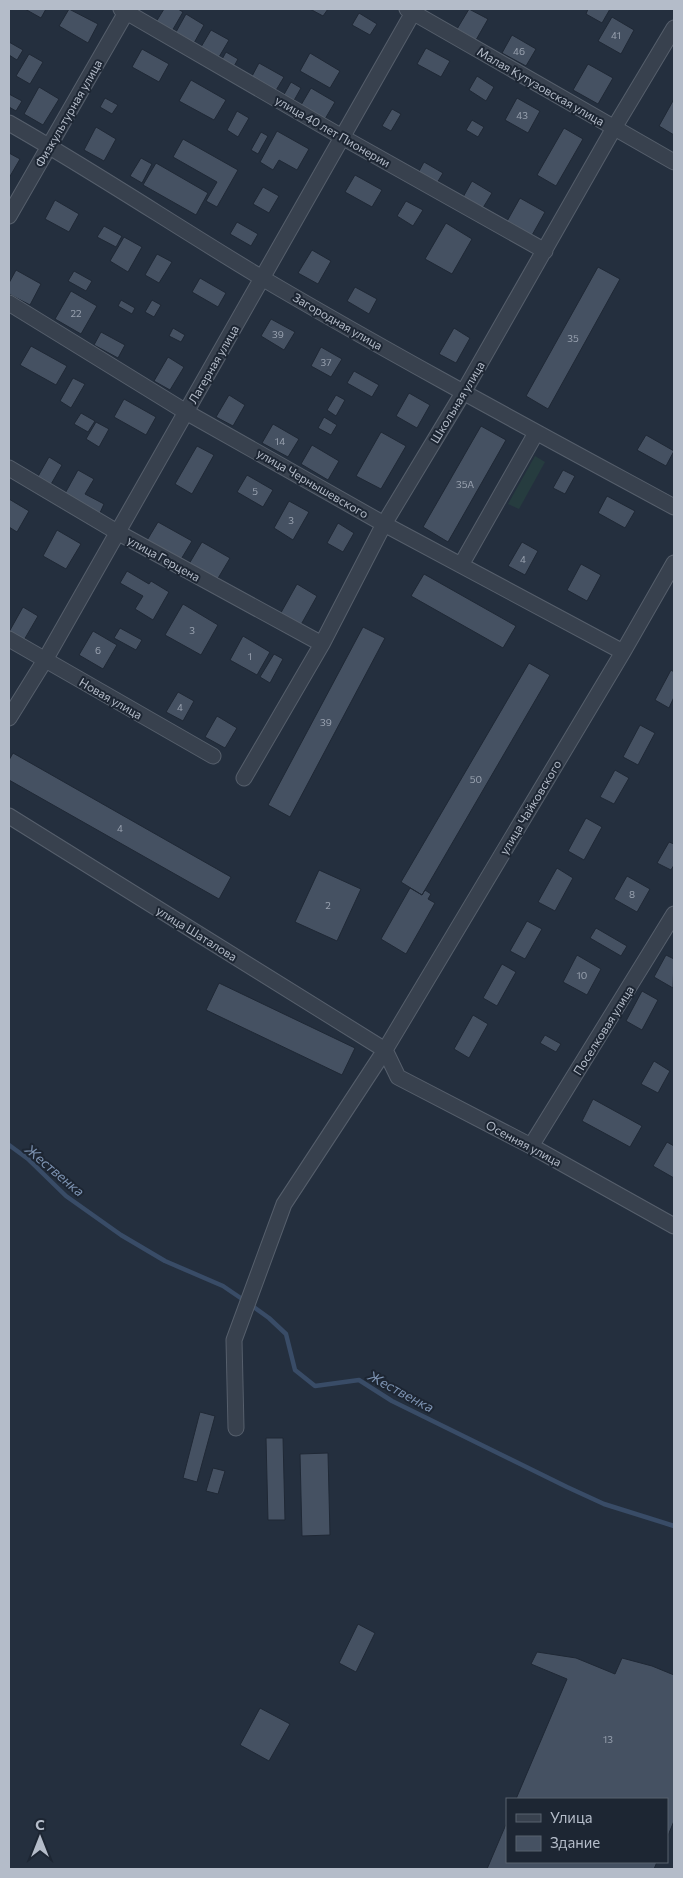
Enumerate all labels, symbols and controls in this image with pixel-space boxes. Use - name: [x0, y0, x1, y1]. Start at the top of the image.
- house number: 41: [611, 29, 621, 41]
- street label: Малая Кутузовская улица: [475, 44, 607, 128]
- house number: 46: [513, 45, 525, 57]
- street label: Физкультурная улица: [32, 57, 104, 169]
- street label: улица 40 лет Пионерии: [273, 92, 393, 170]
- house number: 43: [516, 109, 528, 121]
- street label: Загородная улица: [291, 290, 385, 352]
- house number: 22: [70, 307, 82, 319]
- street label: Лагерная улица: [185, 322, 241, 406]
- house number: 39: [272, 328, 284, 340]
- house number: 35: [567, 332, 579, 344]
- house number: 37: [321, 356, 331, 368]
- street label: Школьная улица: [427, 358, 487, 446]
- house number: 14: [275, 435, 285, 447]
- street label: улица Чернышевского: [255, 445, 371, 521]
- house number: 35А: [456, 478, 474, 490]
- house number: 5: [252, 485, 258, 497]
- house number: 3: [288, 514, 294, 526]
- street label: улица Герцена: [125, 532, 203, 584]
- house number: 4: [520, 553, 526, 565]
- house number: 3: [189, 624, 195, 636]
- house number: 6: [95, 644, 101, 656]
- house number: 1: [248, 650, 252, 662]
- street label: Новая улица: [77, 674, 145, 722]
- house number: 4: [177, 701, 183, 713]
- house number: 39: [320, 716, 332, 728]
- street label: улица Чайковского: [496, 757, 564, 857]
- house number: 50: [470, 773, 482, 785]
- house number: 4: [117, 822, 123, 834]
- house number: 8: [629, 888, 635, 900]
- house number: 2: [325, 899, 331, 911]
- street label: улица Шаталова: [154, 903, 240, 963]
- house number: 10: [577, 969, 587, 981]
- street label: Поселковая улица: [570, 983, 636, 1077]
- street label: Осенняя улица: [484, 1117, 564, 1169]
- water label: Жественка: [21, 1140, 88, 1200]
- water label: Жественка: [364, 1366, 437, 1415]
- house number: 13: [603, 1733, 613, 1745]
- legend: [506, 1798, 668, 1863]
- text: Улица: [550, 1808, 592, 1826]
- north arrow: [15, 1813, 65, 1863]
- text: С: [35, 1816, 45, 1833]
- text: Здание: [550, 1833, 600, 1851]

